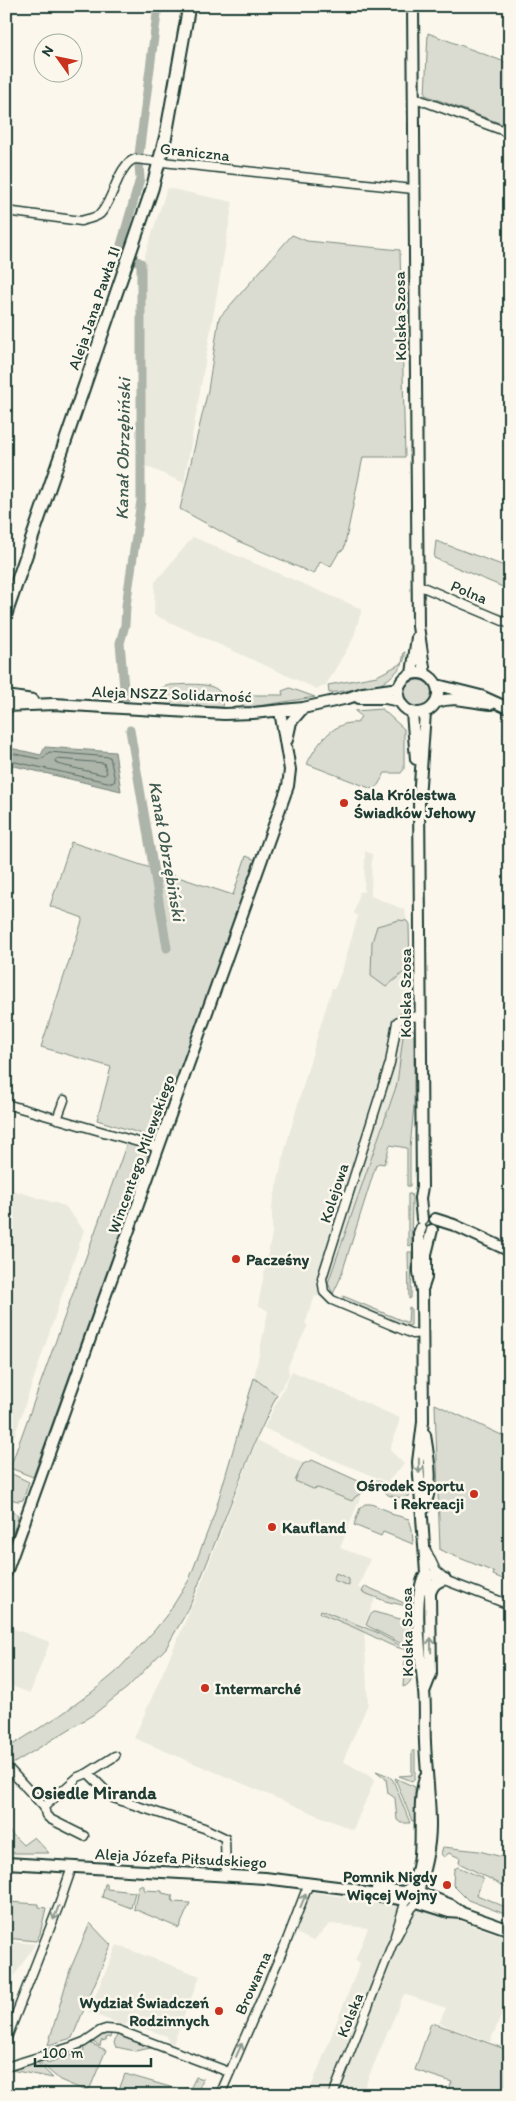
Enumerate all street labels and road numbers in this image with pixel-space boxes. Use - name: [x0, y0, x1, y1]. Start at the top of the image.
- street label: Graniczna: [159, 139, 232, 165]
- street label: Aleja Jana Pawła II: [64, 244, 124, 372]
- street label: Kolska Szosa: [390, 270, 410, 361]
- street label: Polna: [448, 576, 490, 608]
- street label: Aleja NSZZ Solidarność: [92, 682, 252, 706]
- street label: Kolska Szosa: [396, 947, 415, 1038]
- street label: Wincentego Milewskiego: [103, 1072, 179, 1236]
- street label: Kolejowa: [315, 1160, 353, 1225]
- street label: Kolska Szosa: [397, 1586, 417, 1677]
- street label: Aleja Józefa Piłsudskiego: [95, 1844, 267, 1872]
- street label: Browarna: [231, 1948, 276, 2018]
- street label: Kolska: [333, 1990, 367, 2040]

